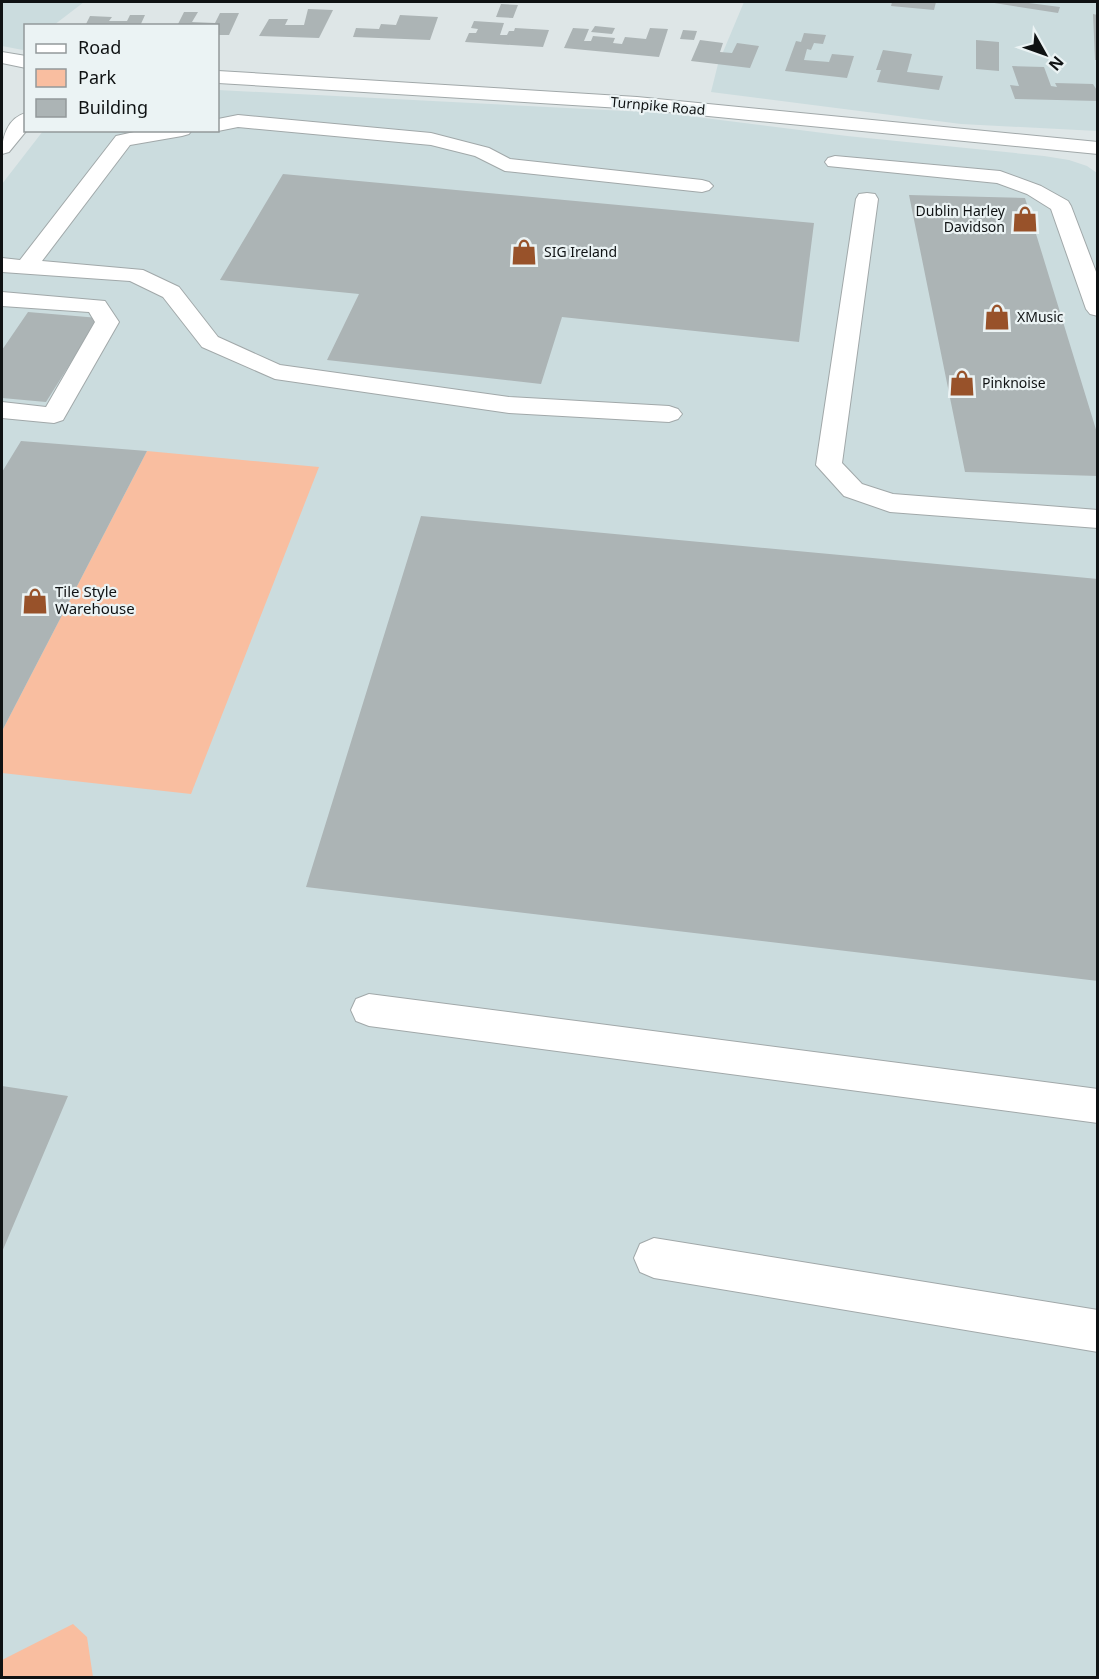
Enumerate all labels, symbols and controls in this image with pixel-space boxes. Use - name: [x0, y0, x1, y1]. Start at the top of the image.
- legend: [24, 24, 219, 132]
- north arrow: [1015, 24, 1075, 84]
- text: Road: [78, 35, 121, 59]
- text: N: [1044, 52, 1069, 76]
- text: Park: [78, 65, 116, 89]
- street label: Turnpike Road: [610, 92, 706, 119]
- text: Building: [78, 95, 148, 119]
- place label: Dublin Harley Davidson: [916, 201, 1006, 236]
- shop icon: Dublin Harley Davidson: [1010, 204, 1040, 234]
- shop icon: SIG Ireland: [509, 237, 539, 267]
- place label: SIG Ireland: [544, 242, 617, 261]
- shop icon: XMusic: [982, 302, 1012, 332]
- place label: XMusic: [1017, 307, 1064, 326]
- shop icon: Pinknoise: [947, 368, 977, 398]
- place label: Pinknoise: [982, 373, 1046, 392]
- place label: Tile Style Warehouse: [55, 581, 135, 618]
- shop icon: Tile Style Warehouse: [20, 586, 50, 616]

